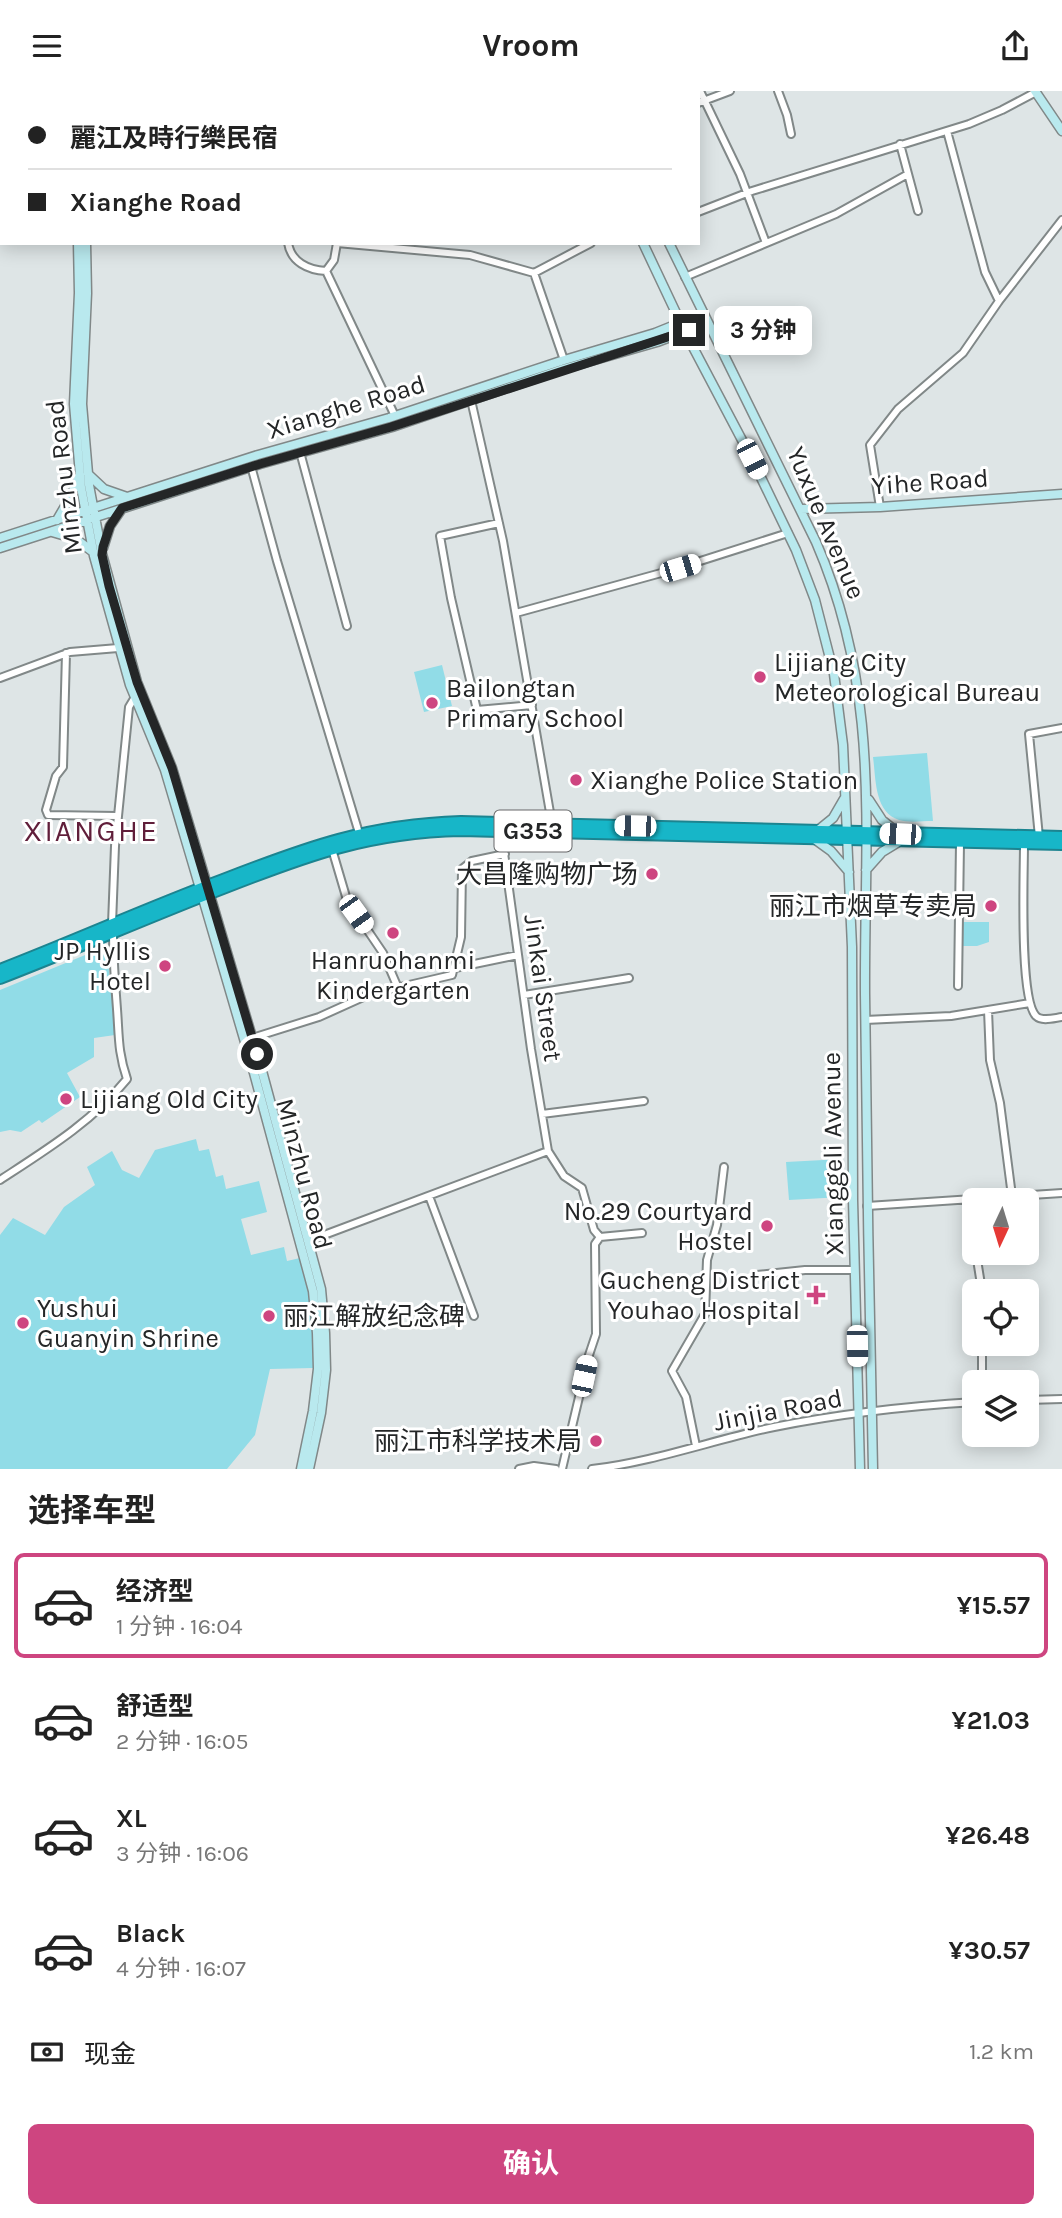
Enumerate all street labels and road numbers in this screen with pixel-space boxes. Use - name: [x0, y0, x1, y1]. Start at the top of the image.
- street label: Xianghe Road: [263, 368, 429, 446]
- street label: Minzhu Road: [39, 398, 89, 556]
- street label: Yuxue Avenue: [780, 442, 872, 604]
- street label: Yihe Road: [871, 462, 989, 502]
- road number: G353: [494, 811, 572, 851]
- street label: Jinkai Street: [517, 912, 569, 1064]
- street label: Xianggeli Avenue: [816, 1052, 850, 1256]
- street label: Minzhu Road: [269, 1095, 339, 1253]
- street label: Jinjia Road: [711, 1382, 845, 1438]

